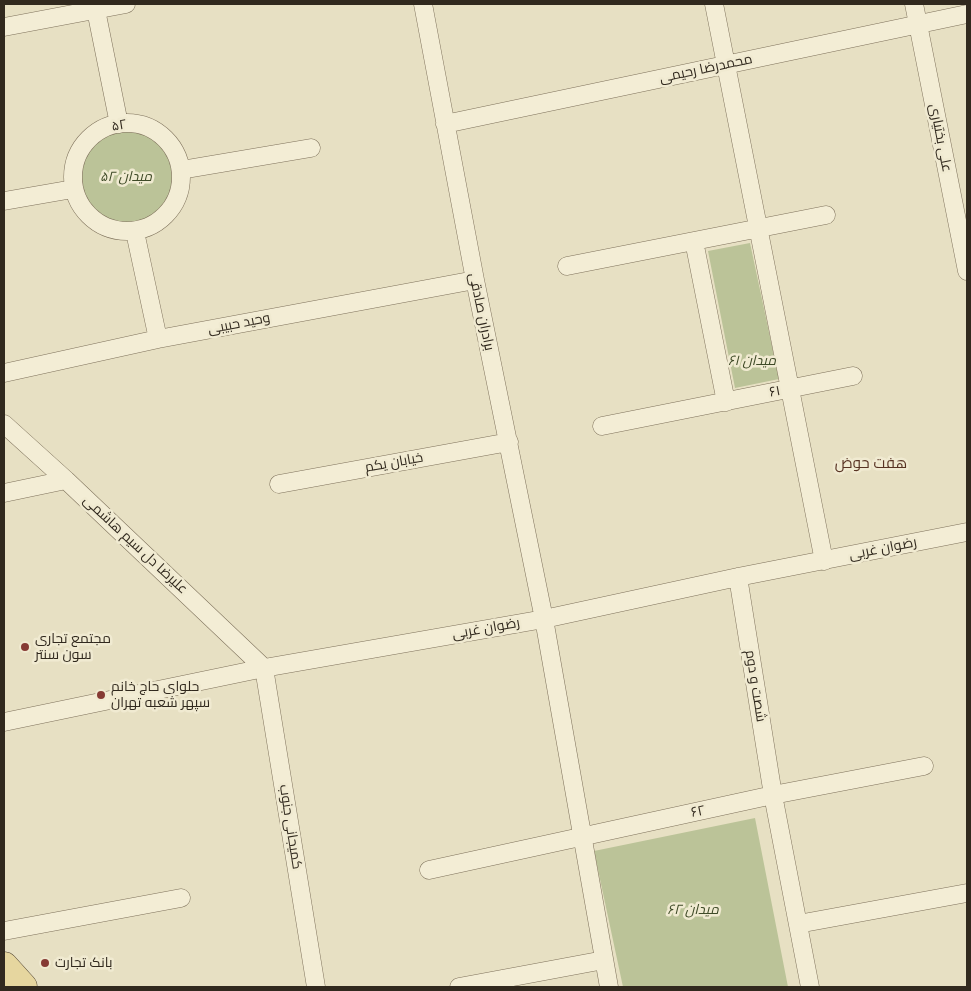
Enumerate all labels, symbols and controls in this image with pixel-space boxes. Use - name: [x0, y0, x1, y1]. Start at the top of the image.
- street label: محمدرضا رحیمی: [658, 51, 754, 87]
- street label: علی بختیاری: [925, 102, 955, 174]
- street label: ۵۲: [110, 117, 128, 135]
- park label: میدان ۵۲: [100, 169, 152, 185]
- street label: برادران صادقی: [465, 272, 497, 352]
- street label: وحید حبیبی: [206, 310, 272, 338]
- park label: میدان ۶۱: [728, 353, 776, 369]
- street label: ۶۱: [768, 383, 782, 401]
- street label: خیابان یکم: [364, 450, 424, 476]
- district label: هفت حوض: [835, 455, 907, 473]
- street label: علیرضا دل سیم هاشمی: [79, 492, 191, 598]
- street label: رضوان غربی: [848, 534, 918, 564]
- street label: رضوان غربی: [451, 615, 521, 643]
- place label: مجتمع تجاری سون سنتر: [35, 631, 111, 664]
- marker: مجتمع تجاری سون سنتر: [19, 641, 31, 653]
- street label: شصت و دوم: [741, 649, 769, 723]
- place label: حلوای حاج خانم سپهر شعبه تهران: [111, 679, 210, 712]
- marker: حلوای حاج خانم سپهر شعبه تهران: [95, 689, 107, 701]
- street label: کمیجانی جنوب: [275, 783, 305, 871]
- street label: ۶۲: [689, 802, 707, 822]
- park label: میدان ۶۲: [667, 902, 719, 918]
- place label: بانک تجارت: [55, 955, 113, 971]
- marker: بانک تجارت: [39, 957, 51, 969]

